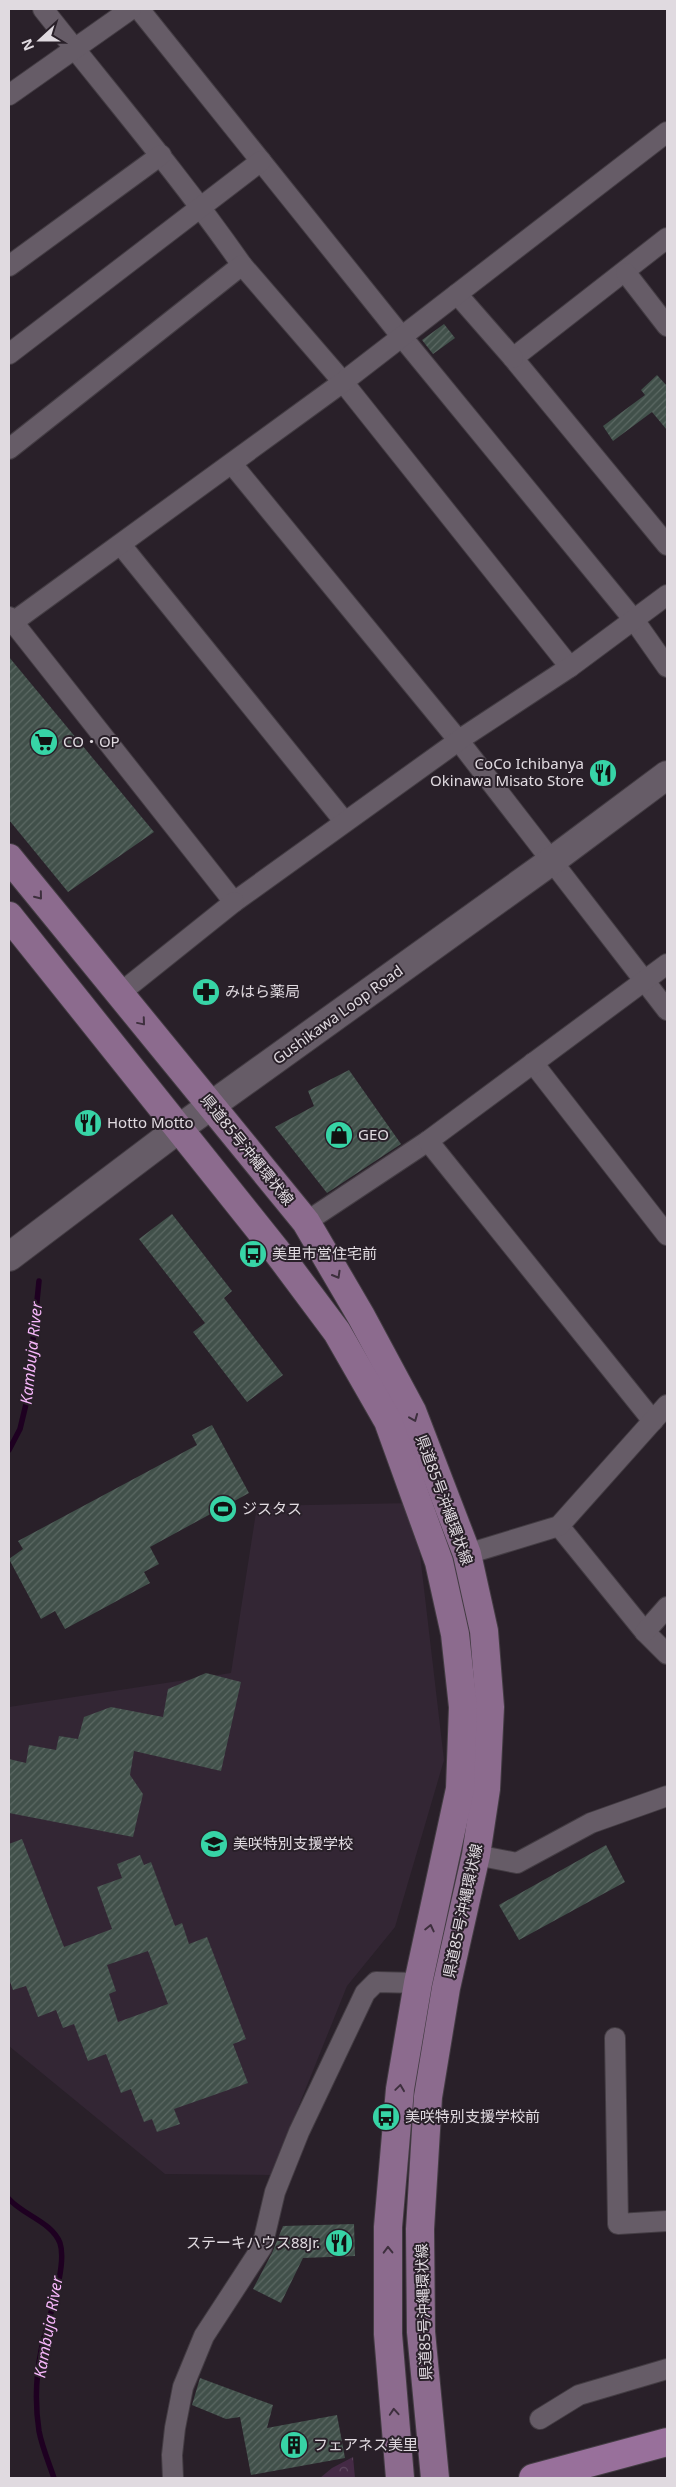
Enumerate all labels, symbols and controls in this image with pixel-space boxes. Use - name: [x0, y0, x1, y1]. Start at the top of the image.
- north arrow: [15, 15, 65, 65]
- text: N: [16, 36, 38, 54]
- supermarket icon: CO・OP: [29, 727, 59, 757]
- place label: CO・OP: [63, 731, 120, 751]
- place label: CoCo Ichibanya Okinawa Misato Store: [430, 753, 584, 790]
- restaurant icon: CoCo Ichibanya Okinawa Misato Store: [588, 758, 618, 788]
- one-way arrow: [34, 890, 42, 899]
- street label: Gushikawa Loop Road: [268, 960, 406, 1068]
- pharmacy icon: みはら薬局: [191, 977, 221, 1007]
- place label: みはら薬局: [225, 981, 300, 1001]
- one-way arrow: [136, 1016, 144, 1025]
- street label: 県道85号沖縄環状線: [197, 1090, 299, 1209]
- restaurant icon: Hotto Motto: [73, 1108, 103, 1138]
- place label: Hotto Motto: [107, 1112, 194, 1132]
- shop icon: GEO: [324, 1120, 354, 1150]
- place label: GEO: [358, 1124, 389, 1144]
- bus stop icon: 美里市営住宅前: [238, 1239, 268, 1269]
- place label: 美里市営住宅前: [272, 1243, 377, 1263]
- one-way arrow: [331, 1269, 341, 1278]
- water label: Kambuja River: [15, 1300, 47, 1405]
- one-way arrow: [408, 1413, 418, 1422]
- street label: 県道85号沖縄環状線: [412, 1432, 478, 1568]
- sports icon: ジスタス: [208, 1494, 238, 1524]
- place label: ジスタス: [242, 1498, 302, 1518]
- school or university icon: 美咲特別支援学校: [199, 1829, 229, 1859]
- place label: 美咲特別支援学校: [233, 1833, 353, 1853]
- street label: 県道85号沖縄環状線: [438, 1842, 486, 1980]
- one-way arrow: [424, 1924, 435, 1933]
- one-way arrow: [395, 2084, 405, 2092]
- bus stop icon: 美咲特別支援学校前: [371, 2102, 401, 2132]
- place label: 美咲特別支援学校前: [405, 2106, 540, 2126]
- restaurant icon: ステーキハウス88Jr.: [324, 2228, 354, 2258]
- place label: ステーキハウス88Jr.: [186, 2232, 320, 2252]
- street label: 県道85号沖縄環状線: [411, 2243, 435, 2381]
- one-way arrow: [383, 2246, 393, 2254]
- water label: Kambuja River: [28, 2274, 68, 2380]
- one-way arrow: [389, 2408, 400, 2416]
- building icon: フェアネス美里: [279, 2430, 309, 2460]
- place label: フェアネス美里: [313, 2434, 418, 2454]

